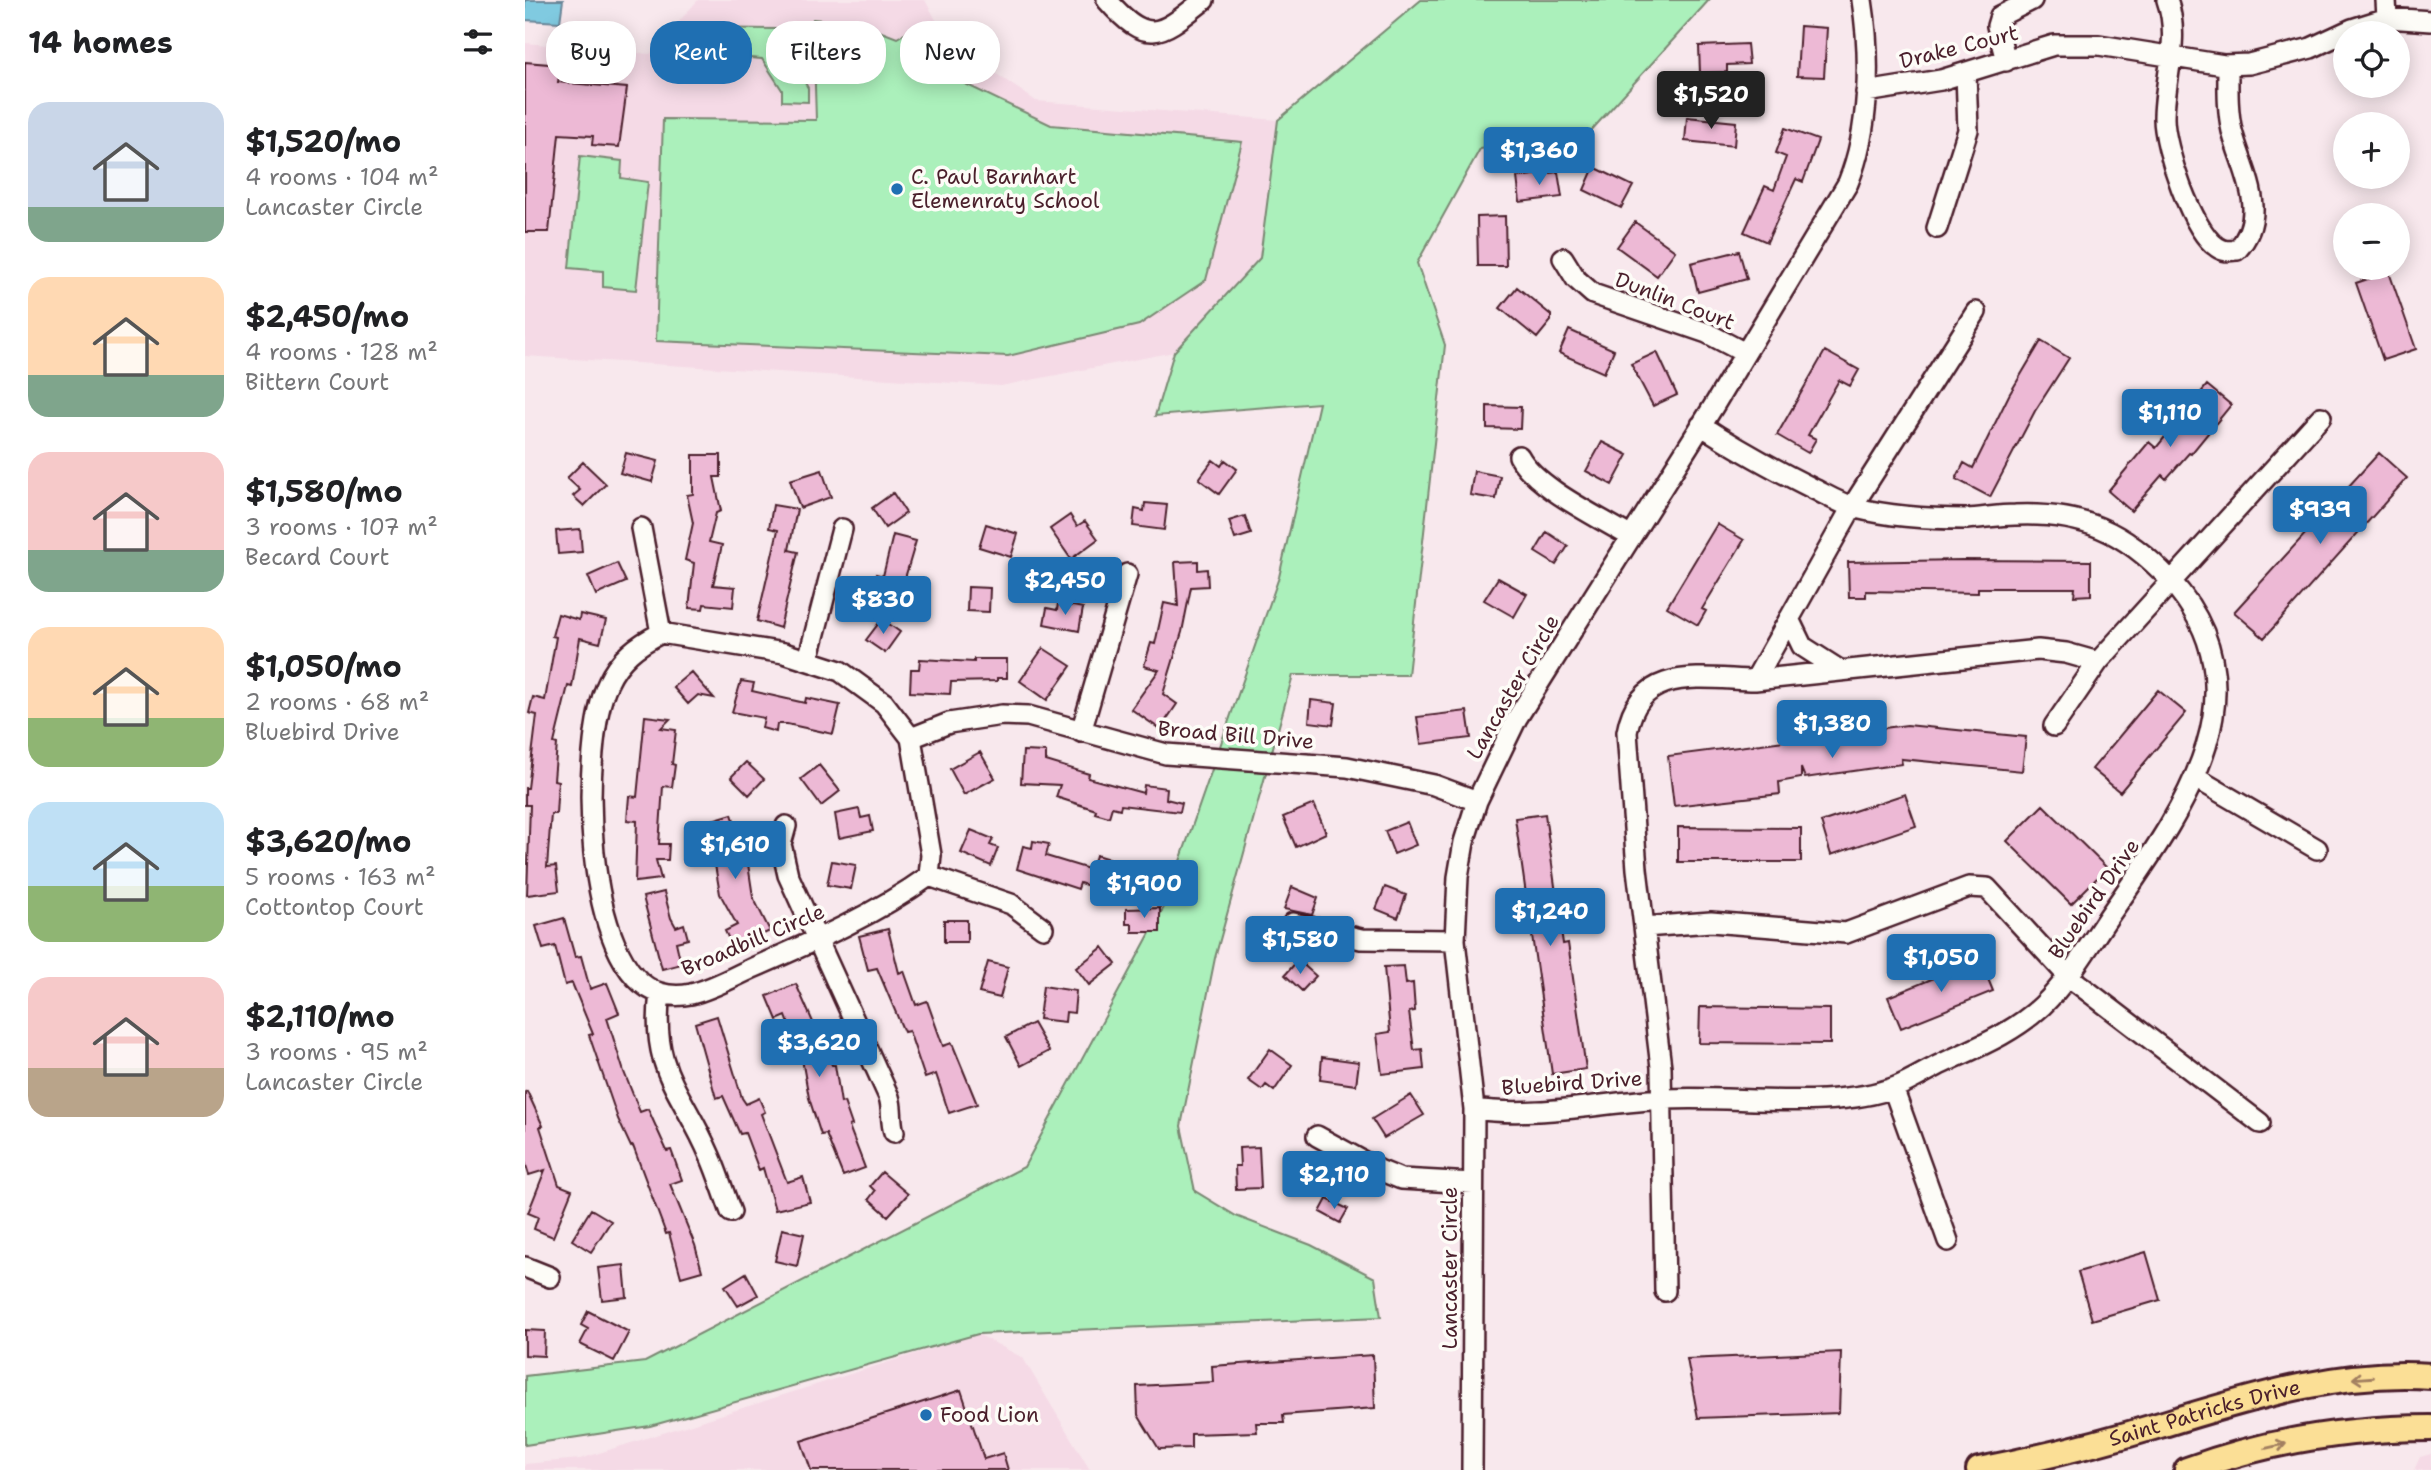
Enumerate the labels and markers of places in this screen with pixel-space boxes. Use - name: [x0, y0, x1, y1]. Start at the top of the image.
- pin: $1,520: [1654, 72, 1768, 131]
- pin: $1,360: [1482, 128, 1596, 187]
- place label: C. Paul Barnhart Elemenraty School: [911, 163, 1100, 215]
- marker: C. Paul Barnhart Elemenraty School: [889, 181, 905, 197]
- pin: $1,110: [2113, 390, 2227, 449]
- pin: $939: [2279, 486, 2361, 546]
- pin: $2,450: [1008, 558, 1122, 617]
- pin: $830: [842, 576, 924, 636]
- pin: $1,380: [1775, 700, 1889, 760]
- pin: $1,610: [678, 822, 792, 881]
- pin: $1,900: [1087, 860, 1201, 920]
- pin: $1,240: [1493, 888, 1607, 948]
- pin: $1,580: [1243, 916, 1357, 976]
- pin: $1,050: [1884, 934, 1998, 994]
- pin: $3,620: [762, 1020, 876, 1079]
- pin: $2,110: [1277, 1152, 1391, 1211]
- place label: Food Lion: [940, 1401, 1039, 1429]
- marker: Food Lion: [918, 1407, 934, 1423]

